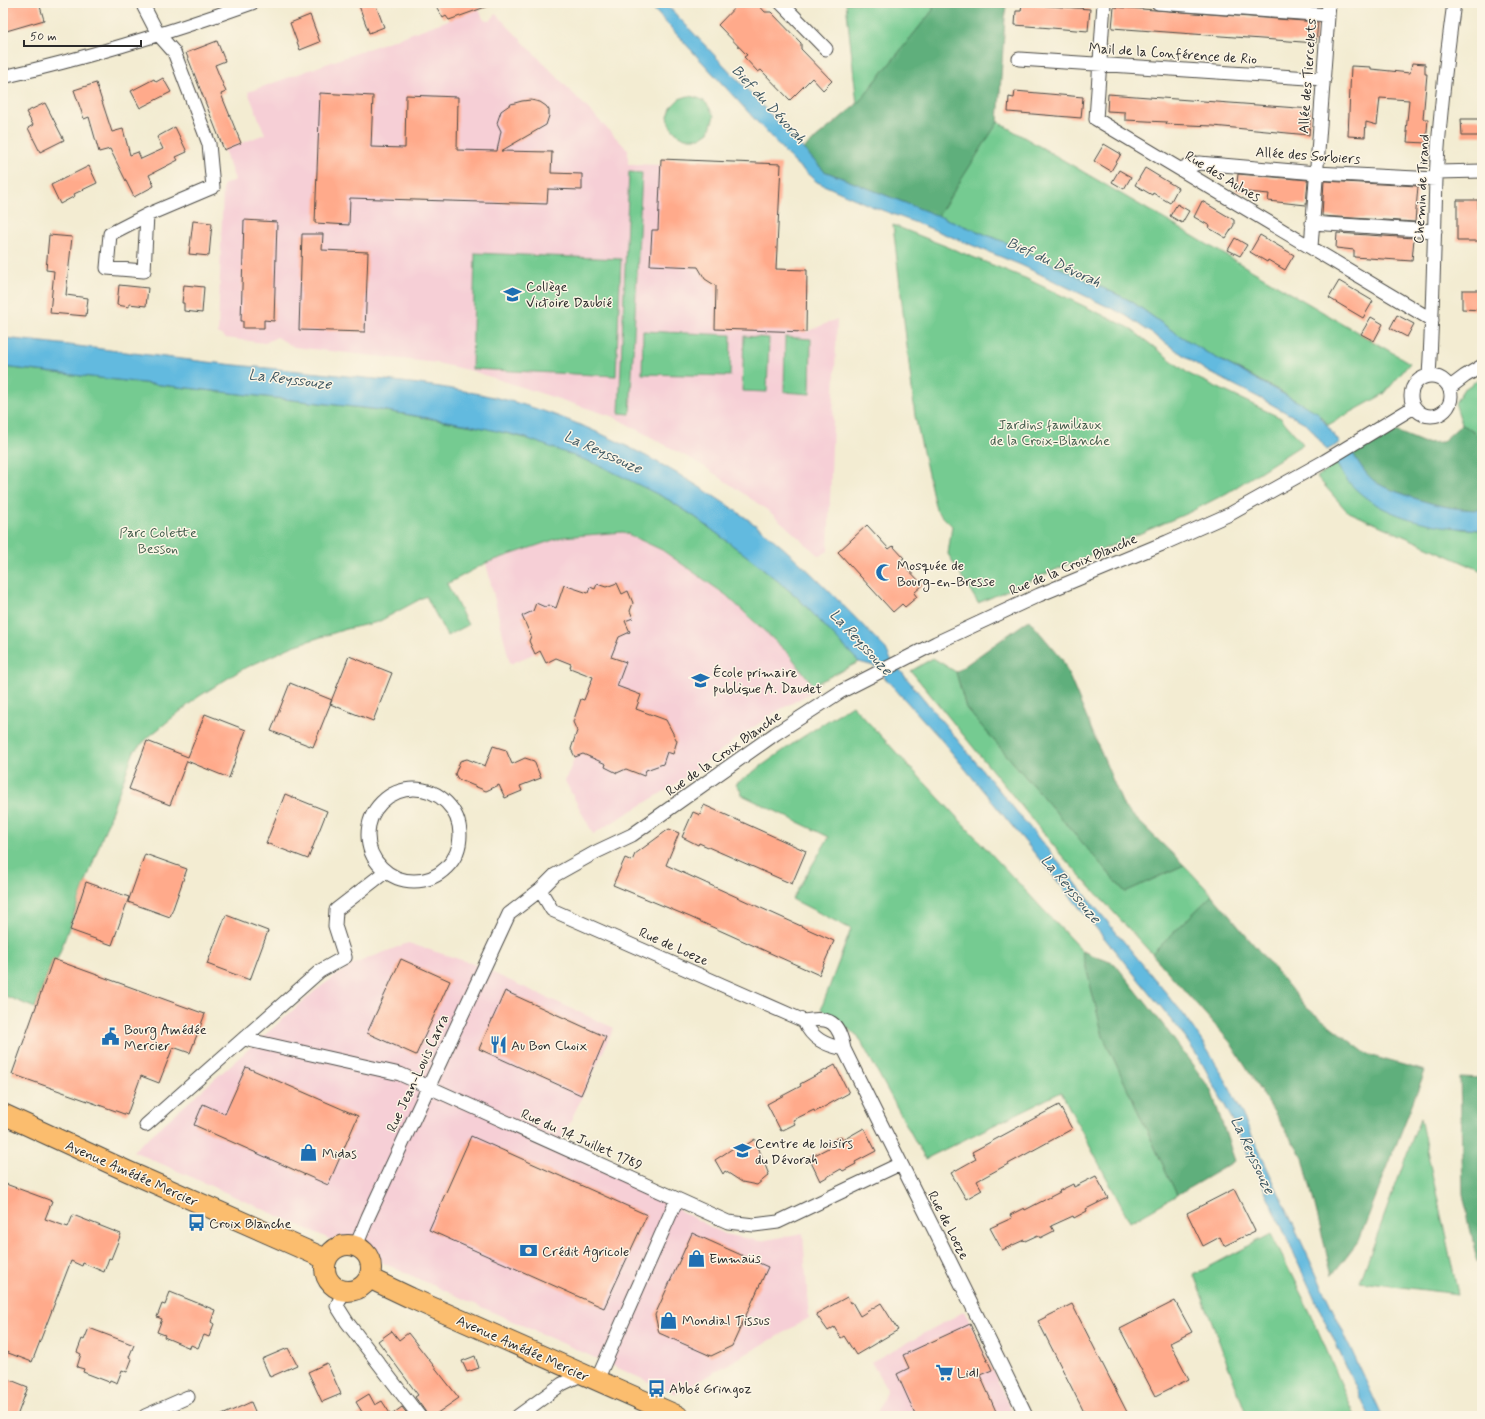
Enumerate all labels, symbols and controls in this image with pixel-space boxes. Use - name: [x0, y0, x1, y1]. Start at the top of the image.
- street label: Allée des Tiercelets: [1295, 18, 1321, 134]
- scale bar: [24, 22, 141, 48]
- text: 50 m: [30, 29, 57, 45]
- street label: Mail de la Conférence de Rio: [1088, 39, 1258, 69]
- water label: Bief du Dévorah: [727, 61, 810, 148]
- street label: Chemin de Tirand: [1410, 134, 1434, 244]
- street label: Allée des Sorbiers: [1255, 143, 1361, 169]
- street label: Rue des Aulnes: [1181, 147, 1264, 207]
- water label: Bief du Dévorah: [1004, 233, 1104, 293]
- place label: Collège Victoire Daubié: [526, 278, 612, 312]
- school or university icon: Collège Victoire Daubié: [503, 284, 523, 304]
- water label: La Reyssouze: [247, 365, 334, 395]
- park label: Jardins familiaux de la Croix-Blanche: [990, 416, 1110, 450]
- water label: La Reyssouze: [560, 427, 646, 480]
- park label: Parc Colette Besson: [119, 524, 197, 558]
- street label: Rue de la Croix Blanche: [1007, 530, 1140, 600]
- place label: Mosquée de Bourg-en-Bresse: [897, 557, 995, 592]
- mosque icon: Mosquée de Bourg-en-Bresse: [874, 563, 894, 583]
- water label: La Reyssouze: [825, 605, 897, 681]
- place label: École primaire publique A. Daudet: [713, 664, 822, 698]
- school or university icon: École primaire publique A. Daudet: [690, 670, 710, 690]
- street label: Rue de la Croix Blanche: [662, 707, 785, 801]
- water label: La Reyssouze: [1036, 851, 1105, 929]
- street label: Rue de Loeze: [636, 924, 712, 970]
- street label: Rue Jean-Louis Carra: [383, 1012, 453, 1135]
- place label: Bourg Amédée Mercier: [124, 1021, 207, 1055]
- public building icon: Bourg Amédée Mercier: [101, 1027, 121, 1047]
- restaurant icon: Au Bon Choix: [488, 1035, 508, 1055]
- place label: Au Bon Choix: [511, 1037, 587, 1055]
- street label: Rue du 14 Juillet 1789: [518, 1105, 645, 1175]
- water label: La Reyssouze: [1225, 1113, 1279, 1199]
- place label: Centre de loisirs du Dévorah: [755, 1135, 854, 1169]
- street label: Avenue Amédée Mercier: [63, 1137, 201, 1211]
- school or university icon: Centre de loisirs du Dévorah: [732, 1141, 752, 1161]
- shop icon: Midas: [299, 1143, 319, 1163]
- place label: Midas: [322, 1145, 357, 1163]
- street label: Rue de Loeze: [923, 1188, 973, 1263]
- bus stop icon: Croix Blanche: [186, 1213, 206, 1233]
- place label: Croix Blanche: [209, 1215, 291, 1233]
- bank icon: Crédit Agricole: [519, 1241, 539, 1261]
- place label: Crédit Agricole: [542, 1243, 629, 1262]
- shop icon: Emmaüs: [686, 1248, 706, 1268]
- place label: Emmaüs: [709, 1250, 761, 1268]
- shop icon: Mondial Tissus: [659, 1310, 679, 1330]
- street label: Avenue Amédée Mercier: [454, 1312, 592, 1386]
- place label: Mondial Tissus: [682, 1312, 770, 1330]
- supermarket icon: Lidl: [934, 1362, 954, 1382]
- place label: Lidl: [957, 1364, 979, 1382]
- bus stop icon: Abbé Gringoz: [646, 1378, 666, 1398]
- place label: Abbé Gringoz: [669, 1380, 752, 1398]

